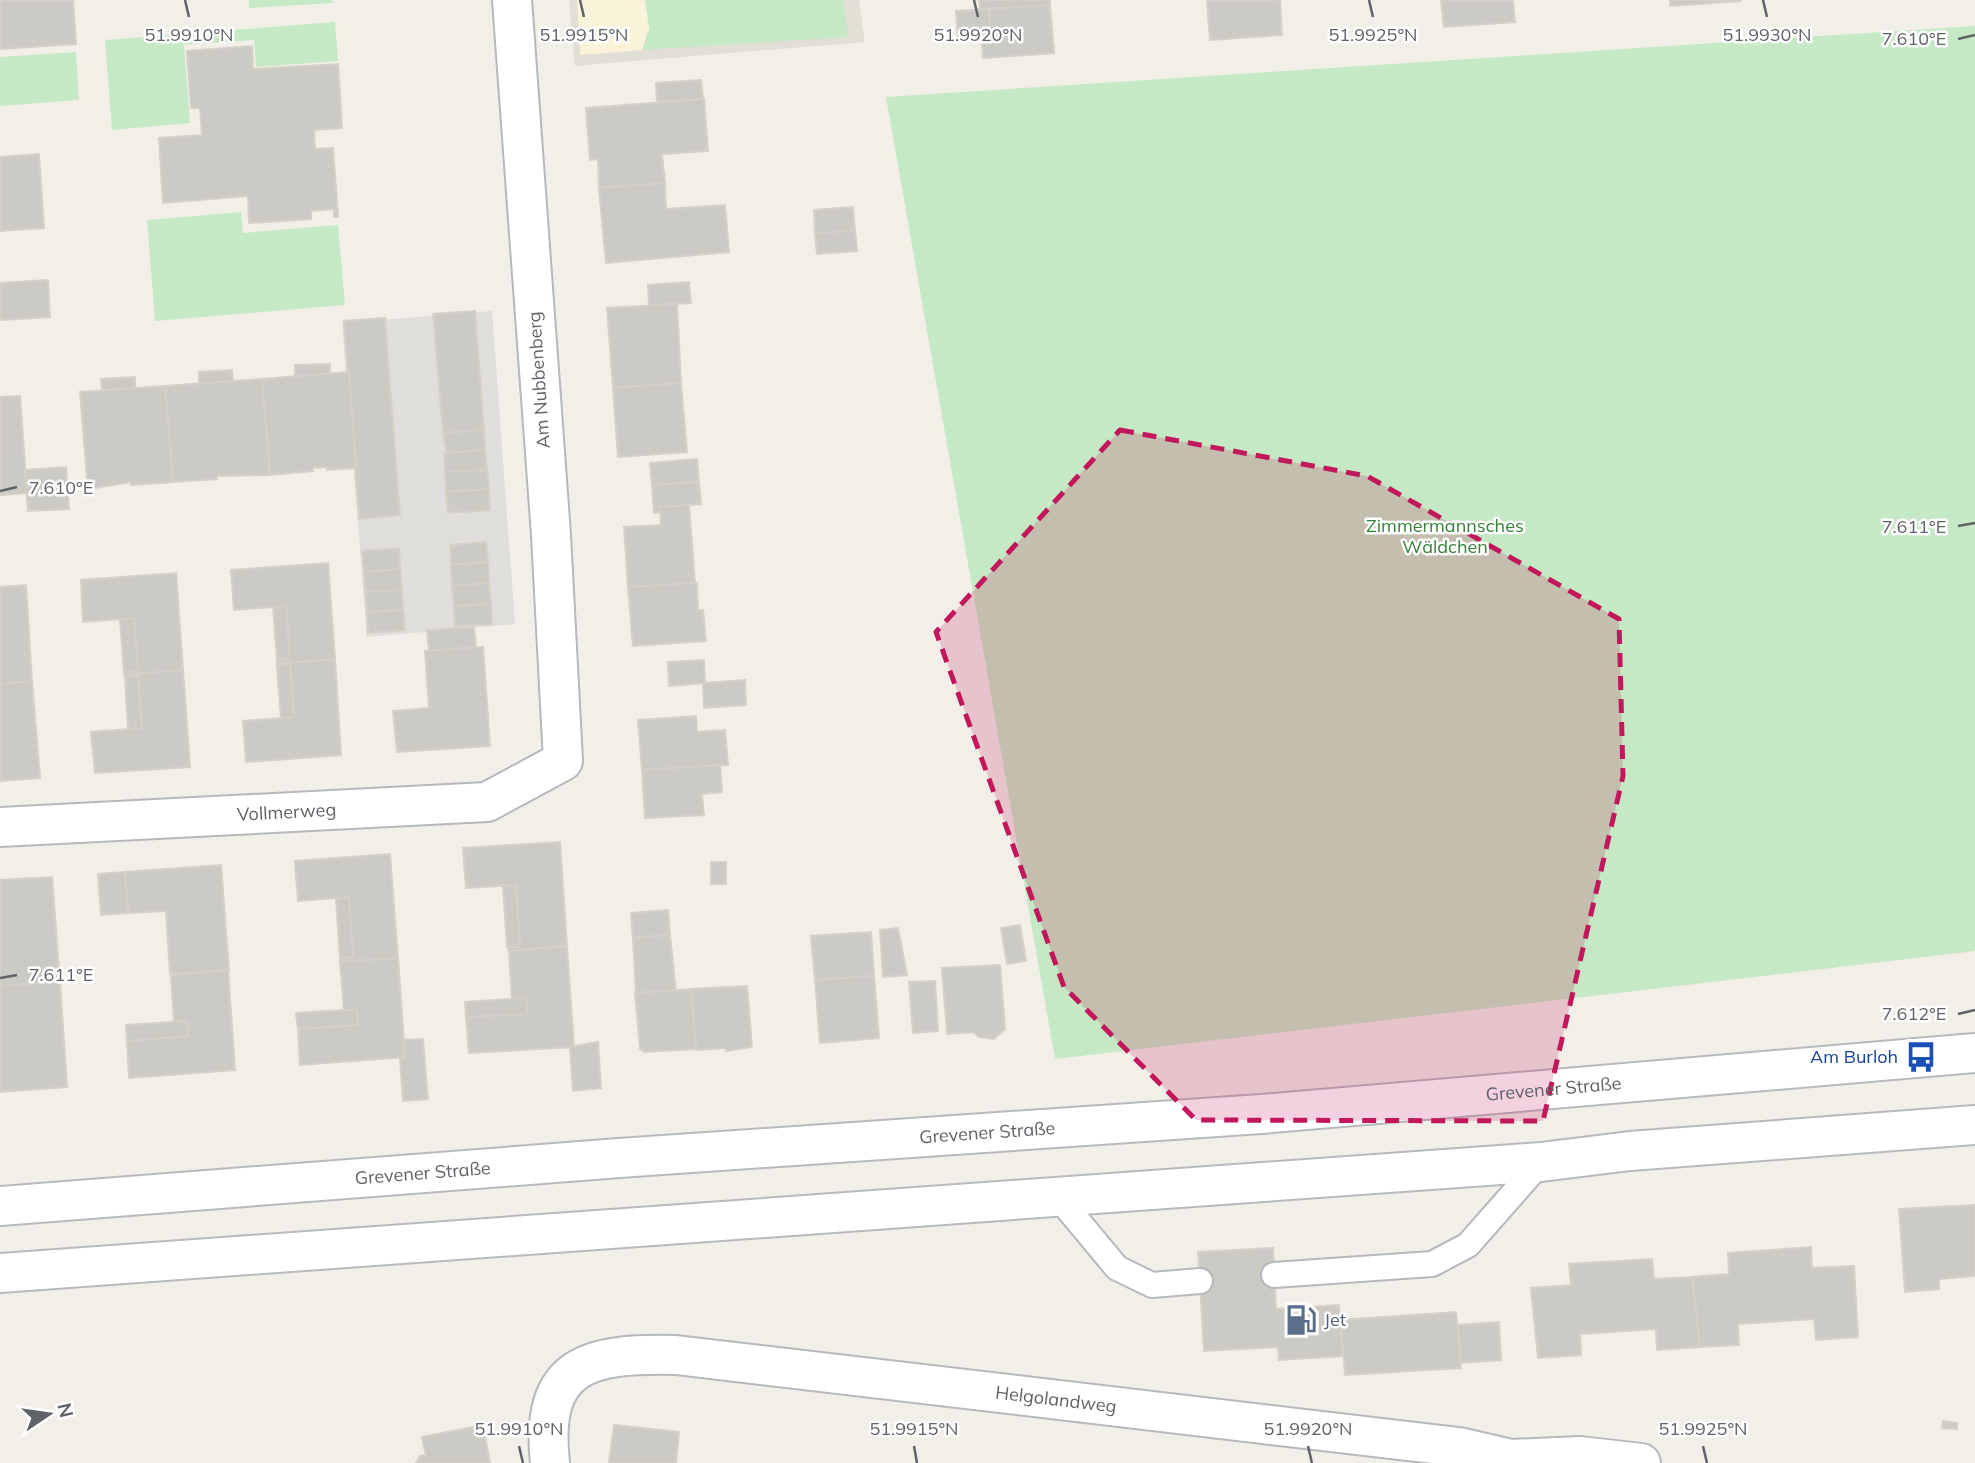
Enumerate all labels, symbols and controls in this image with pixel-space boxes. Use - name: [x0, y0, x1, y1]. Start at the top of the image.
- text: 51.9910°N: [144, 23, 234, 46]
- text: 51.9915°N: [539, 23, 629, 46]
- text: 51.9920°N: [933, 23, 1023, 46]
- text: 51.9925°N: [1328, 23, 1418, 46]
- text: 51.9930°N: [1722, 23, 1812, 46]
- text: 7.610°E: [1882, 27, 1946, 50]
- street label: Am Nubbenberg: [522, 311, 555, 449]
- text: 7.610°E: [29, 476, 93, 499]
- park label: Zimmermannsches Wäldchen: [1366, 514, 1524, 558]
- text: 7.611°E: [1882, 515, 1946, 538]
- street label: Vollmerweg: [236, 798, 337, 826]
- text: 7.611°E: [29, 963, 93, 986]
- text: 7.612°E: [1882, 1002, 1946, 1025]
- bus stop icon: Am Burloh: [1904, 1040, 1938, 1074]
- place label: Am Burloh: [1810, 1045, 1898, 1068]
- street label: Grevener Straße: [1485, 1071, 1622, 1106]
- street label: Grevener Straße: [919, 1116, 1056, 1148]
- street label: Grevener Straße: [354, 1156, 491, 1189]
- fuel station icon: Jet: [1284, 1303, 1318, 1337]
- place label: Jet: [1324, 1308, 1346, 1331]
- north arrow: [14, 1379, 84, 1449]
- street label: Helgolandweg: [994, 1381, 1118, 1418]
- text: N: [52, 1400, 79, 1420]
- text: 51.9910°N: [474, 1417, 564, 1440]
- text: 51.9915°N: [869, 1417, 959, 1440]
- text: 51.9920°N: [1263, 1417, 1353, 1440]
- text: 51.9925°N: [1658, 1417, 1748, 1440]

